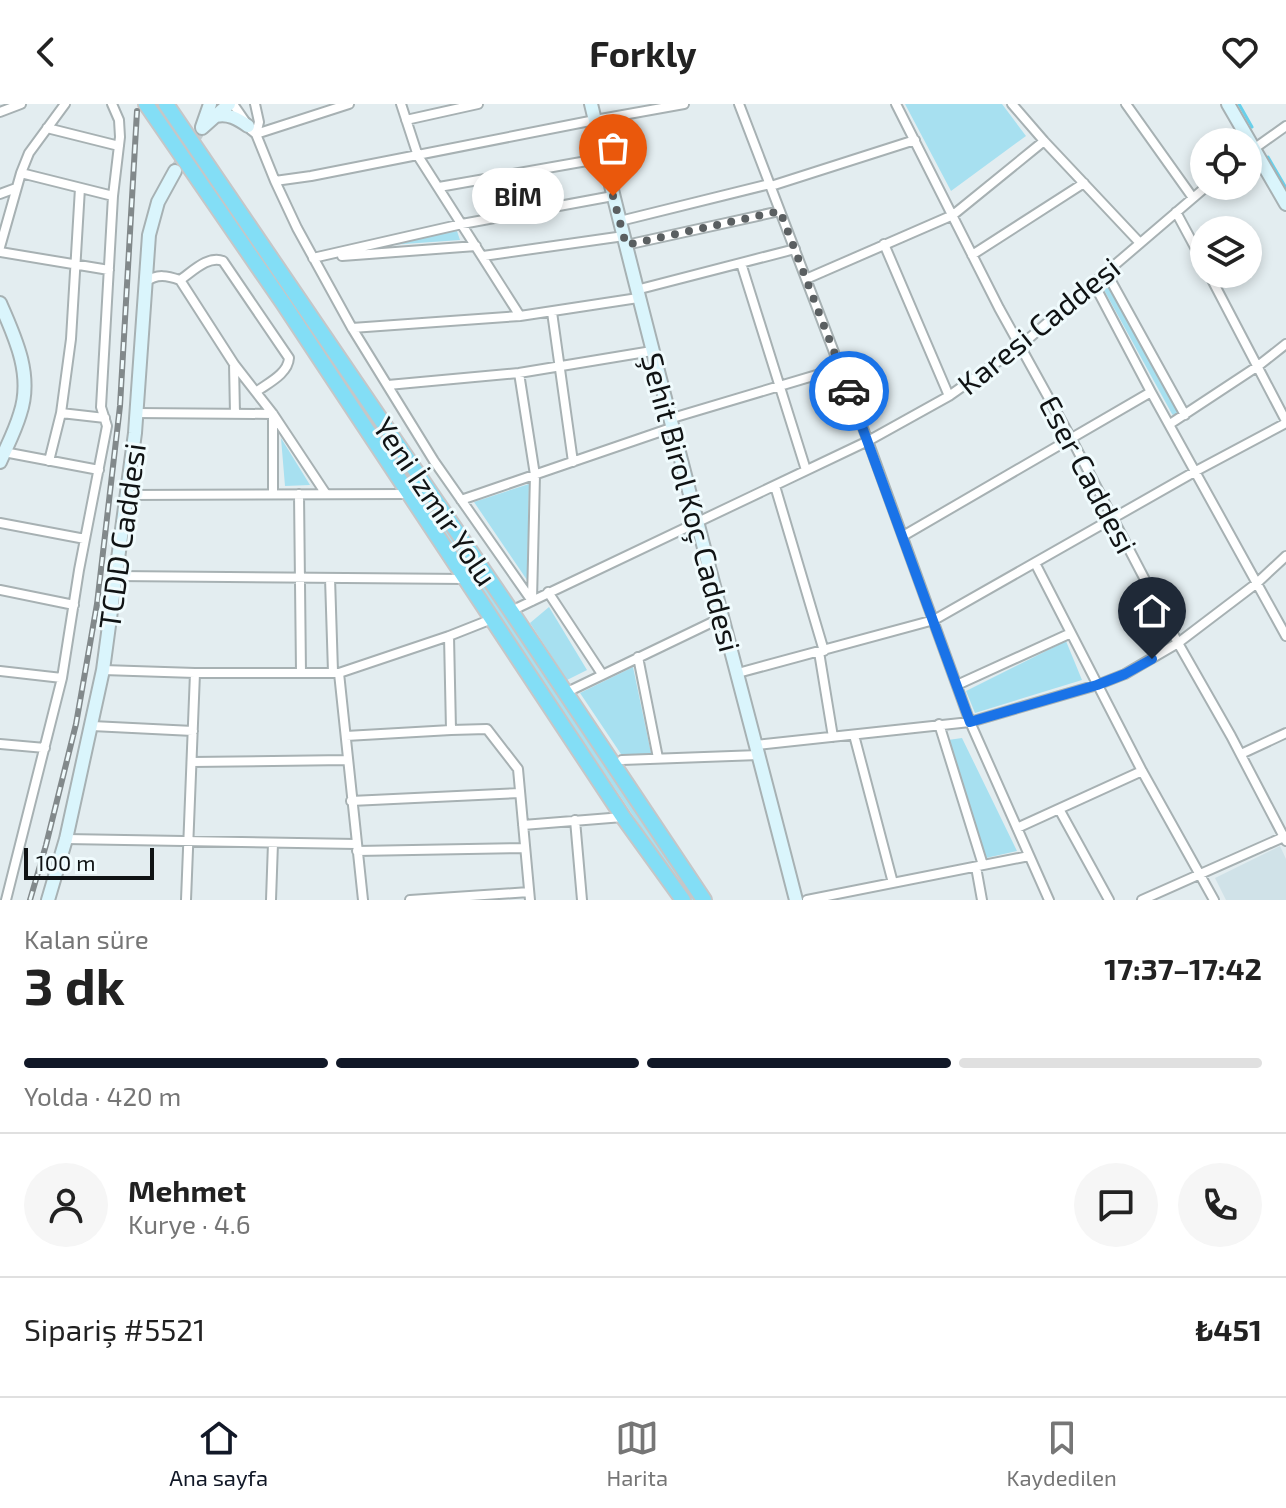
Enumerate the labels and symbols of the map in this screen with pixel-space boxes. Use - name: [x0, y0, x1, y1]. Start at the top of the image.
- pin: [579, 114, 647, 196]
- callout: BİM: [473, 168, 565, 224]
- street label: Karesi Caddesi: [950, 249, 1126, 401]
- street label: Şehit Birol Koç Caddesi: [634, 349, 749, 656]
- courier: [809, 351, 889, 431]
- street label: Eser Caddesi: [1032, 389, 1146, 559]
- street label: Yeni İzmir Yolu: [367, 410, 505, 592]
- street label: TCDD Caddesi: [90, 441, 152, 631]
- pin: [1118, 577, 1186, 659]
- scale bar: [24, 844, 154, 880]

